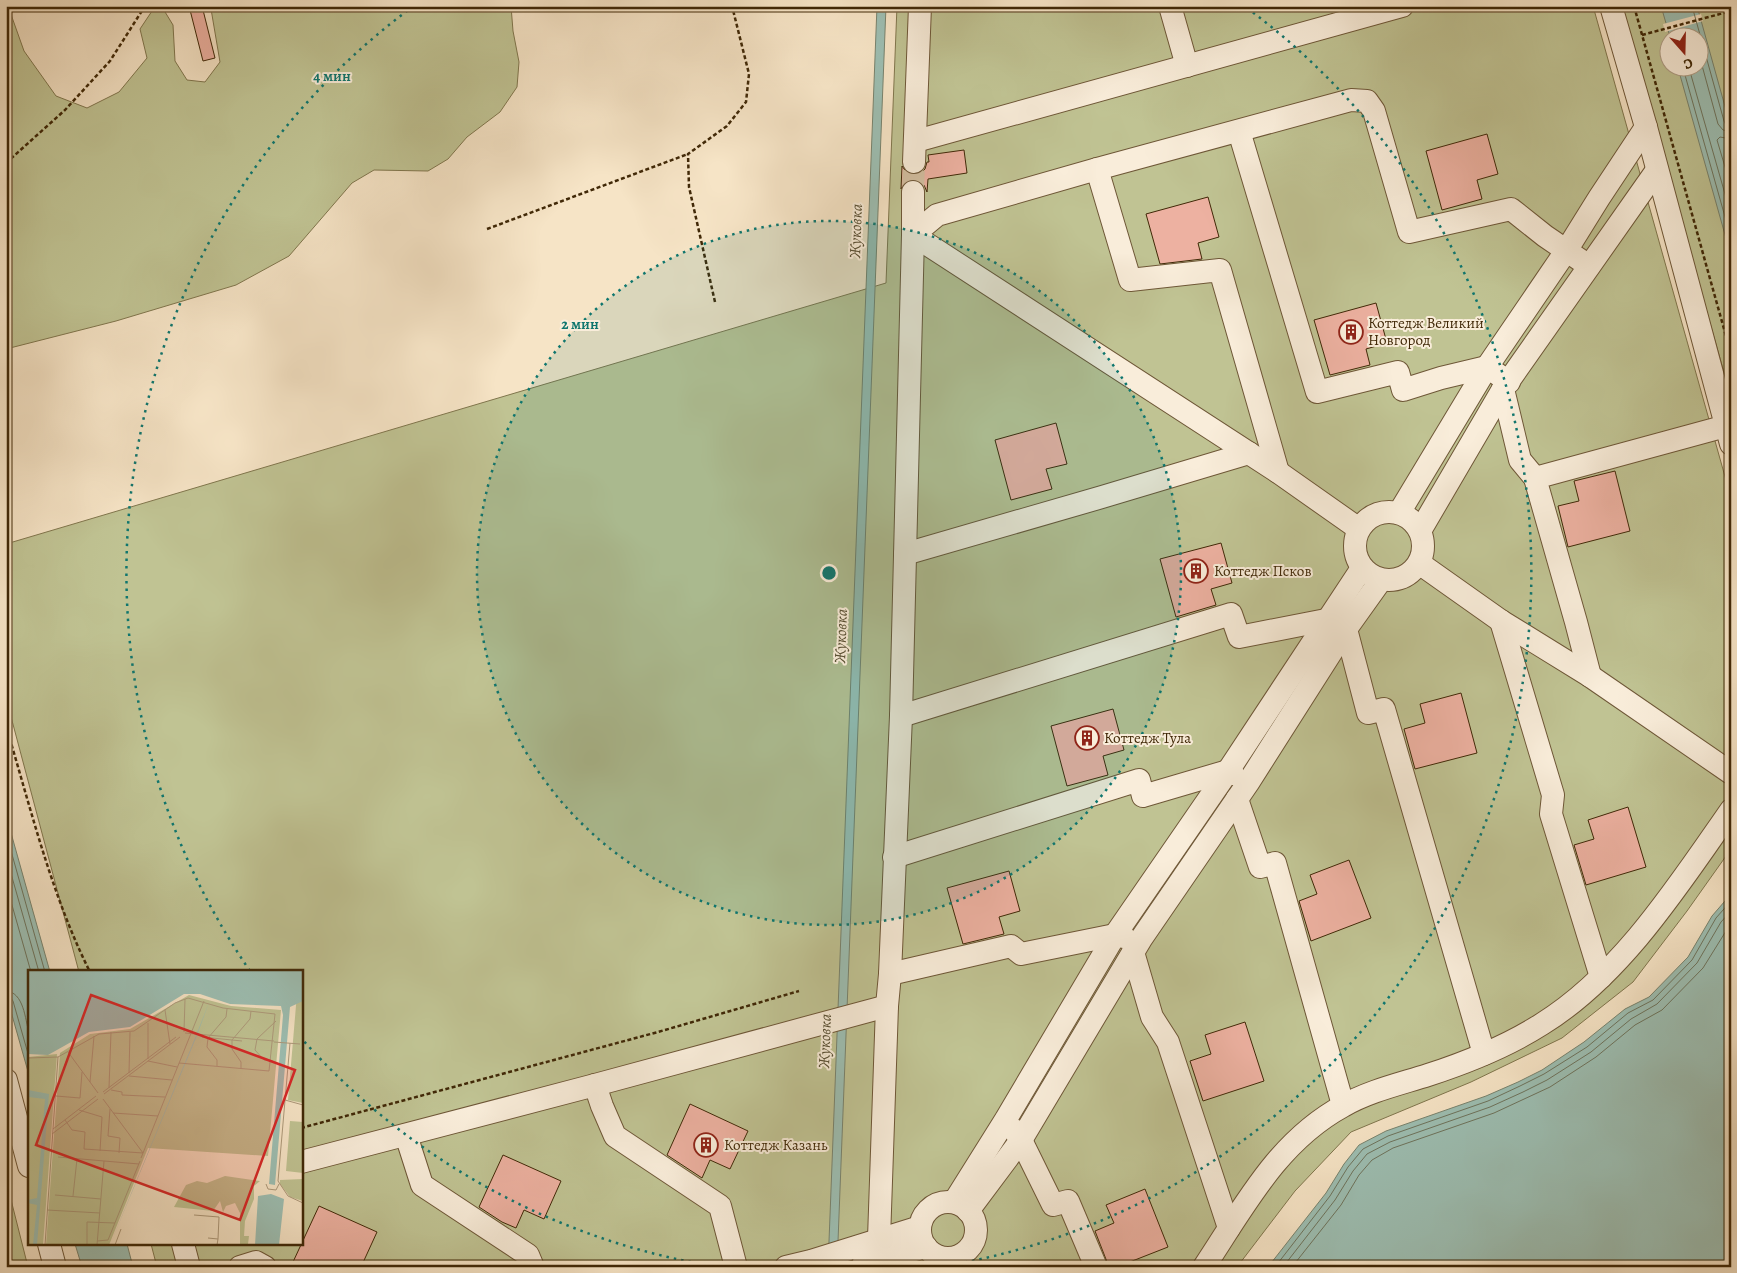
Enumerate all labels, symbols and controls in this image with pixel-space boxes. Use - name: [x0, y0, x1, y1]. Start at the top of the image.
- north arrow: [1660, 28, 1710, 78]
- text: С: [1681, 53, 1696, 74]
- text: 4 мин: [313, 66, 351, 86]
- water label: Жуковка: [844, 203, 868, 260]
- place label: Коттедж Великий Новгород: [1368, 313, 1484, 350]
- text: 2 мин: [561, 314, 599, 334]
- building icon: Коттедж Великий Новгород: [1338, 319, 1364, 345]
- building icon: Коттедж Псков: [1183, 558, 1209, 584]
- place label: Коттедж Псков: [1214, 561, 1312, 581]
- centre of rings: [820, 564, 838, 582]
- water label: Жуковка: [829, 608, 853, 665]
- building icon: Коттедж Тула: [1074, 725, 1100, 751]
- place label: Коттедж Тула: [1104, 728, 1191, 748]
- inset map: [28, 970, 302, 1246]
- water label: Жуковка: [813, 1013, 837, 1070]
- building icon: Коттедж Казань: [693, 1132, 719, 1158]
- place label: Коттедж Казань: [724, 1135, 828, 1155]

